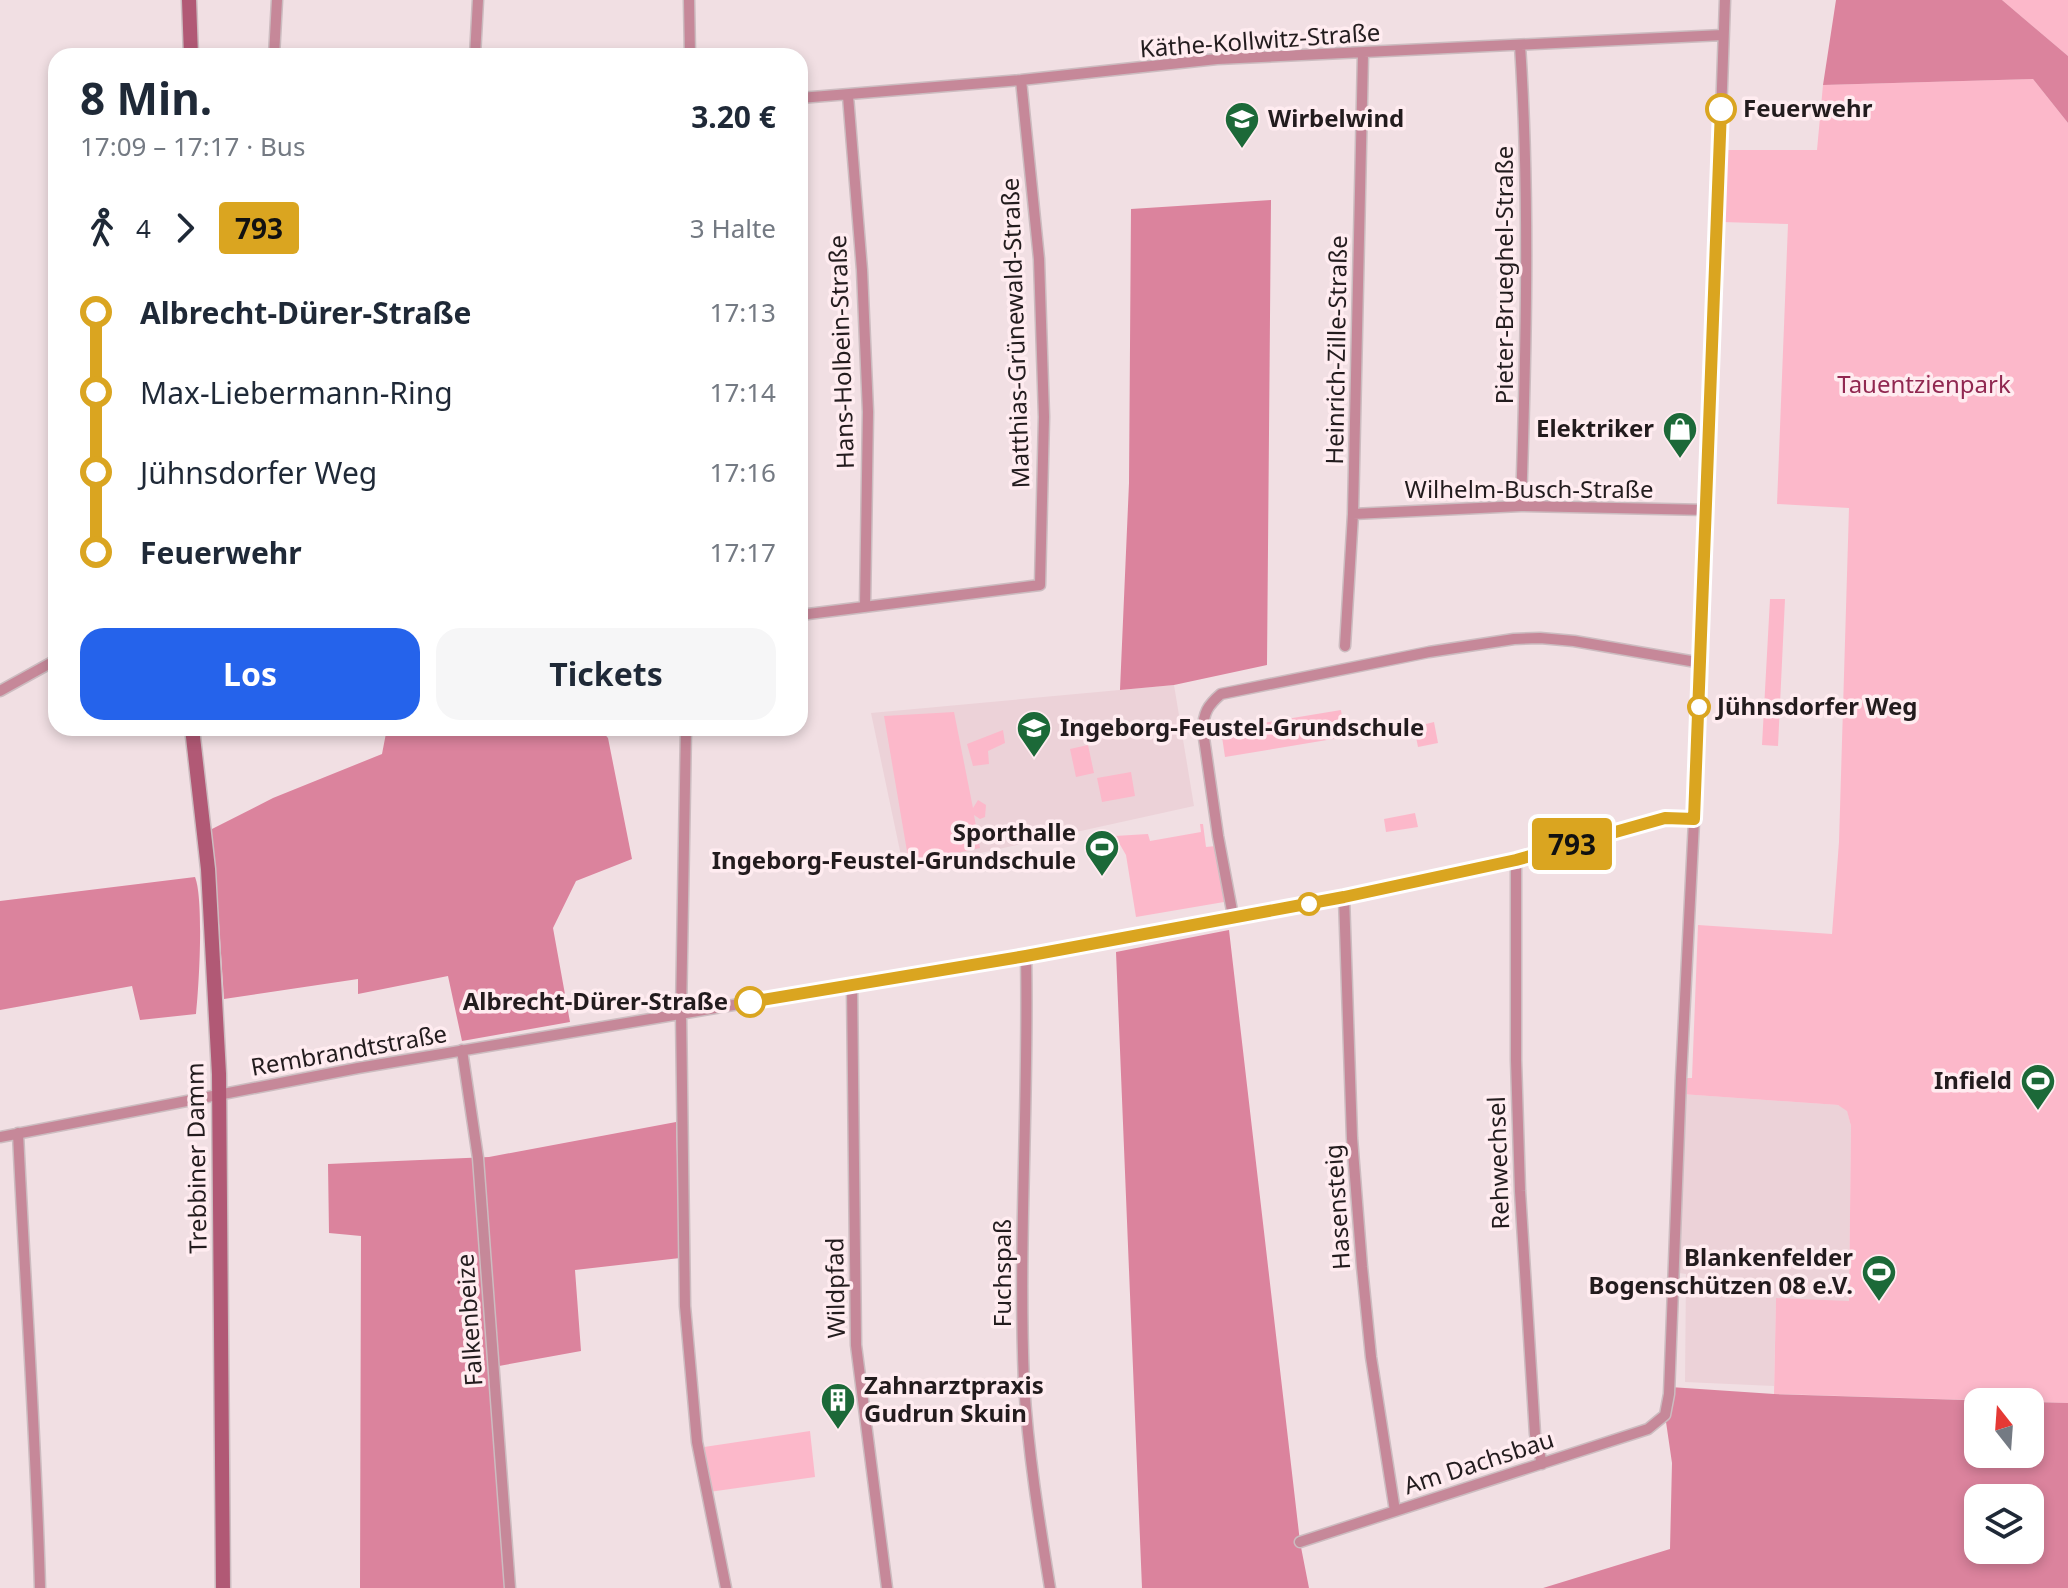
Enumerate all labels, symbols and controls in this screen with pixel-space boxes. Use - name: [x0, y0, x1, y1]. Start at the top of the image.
- street label: Käthe-Kollwitz-Straße: [1139, 15, 1381, 64]
- text: 8 Min.: [80, 68, 212, 128]
- place label: Feuerwehr: [1743, 91, 1873, 124]
- marker: Feuerwehr: [1706, 94, 1736, 124]
- text: 3.20 €: [691, 96, 776, 137]
- school or university icon: Wirbelwind: [1223, 100, 1261, 150]
- place label: Wirbelwind: [1268, 101, 1404, 134]
- text: 17:09 – 17:17 · Bus: [80, 128, 305, 164]
- street label: Pieter-Brueghel-Straße: [1487, 146, 1520, 404]
- street label: Matthias-Grünewald-Straße: [993, 177, 1036, 489]
- icon: walk: [80, 206, 124, 250]
- icon: forward: [163, 206, 207, 250]
- text: 793: [235, 209, 283, 247]
- text: 4: [136, 210, 151, 246]
- text: 3 Halte: [690, 210, 776, 246]
- street label: Hans-Holbein-Straße: [820, 234, 861, 470]
- street label: Heinrich-Zille-Straße: [1317, 235, 1354, 465]
- text: Albrecht-Dürer-Straße: [140, 292, 472, 333]
- text: 17:13: [710, 294, 776, 330]
- park label: Tauentzienpark: [1837, 367, 2011, 400]
- text: Max-Liebermann-Ring: [140, 372, 453, 413]
- text: 17:14: [710, 374, 776, 410]
- shop icon: Elektriker: [1661, 410, 1699, 460]
- place label: Elektriker: [1536, 411, 1654, 444]
- text: Jühnsdorfer Weg: [140, 452, 377, 493]
- text: 17:16: [710, 454, 776, 490]
- street label: Wilhelm-Busch-Straße: [1405, 472, 1653, 505]
- text: Feuerwehr: [140, 532, 302, 573]
- text: 17:17: [710, 534, 776, 570]
- button: Los: [80, 628, 420, 720]
- button: Tickets: [436, 628, 776, 720]
- place label: Jühnsdorfer Weg: [1715, 689, 1918, 722]
- marker: Jühnsdorfer Weg: [1688, 696, 1710, 718]
- school or university icon: Ingeborg-Feustel-Grundschule: [1015, 709, 1053, 759]
- place label: Ingeborg-Feustel-Grundschule: [1060, 710, 1424, 743]
- place label: Sporthalle Ingeborg-Feustel-Grundschule: [712, 815, 1076, 876]
- line badge: 793: [1526, 818, 1618, 870]
- text: 793: [1548, 825, 1596, 863]
- sports icon: Sporthalle Ingeborg-Feustel-Grundschule: [1083, 828, 1121, 878]
- unlabelled marker: [1298, 893, 1320, 915]
- place label: Albrecht-Dürer-Straße: [463, 984, 728, 1017]
- marker: Albrecht-Dürer-Straße: [735, 987, 765, 1017]
- street label: Rembrandtstraße: [248, 1016, 449, 1083]
- street label: Trebbiner Damm: [177, 1062, 214, 1254]
- sports icon: Infield: [2019, 1062, 2057, 1112]
- place label: Infield: [1934, 1063, 2012, 1096]
- street label: Rehwechsel: [1479, 1096, 1516, 1230]
- street label: Hasensteig: [1316, 1143, 1357, 1271]
- street label: Fuchspaß: [985, 1219, 1018, 1327]
- street label: Wildpfad: [817, 1237, 852, 1339]
- place label: Blankenfelder Bogenschützen 08 e.V.: [1588, 1240, 1853, 1301]
- street label: Falkenbeize: [447, 1253, 490, 1387]
- sports icon: Blankenfelder Bogenschützen 08 e.V.: [1860, 1253, 1898, 1303]
- place label: Zahnarztpraxis Gudrun Skuin: [864, 1368, 1044, 1429]
- building icon: Zahnarztpraxis Gudrun Skuin: [819, 1381, 857, 1431]
- north arrow: [1964, 1388, 2044, 1468]
- map controls: [1964, 1388, 2044, 1564]
- street label: Am Dachsbau: [1399, 1422, 1558, 1501]
- button: layers: [1964, 1484, 2044, 1564]

